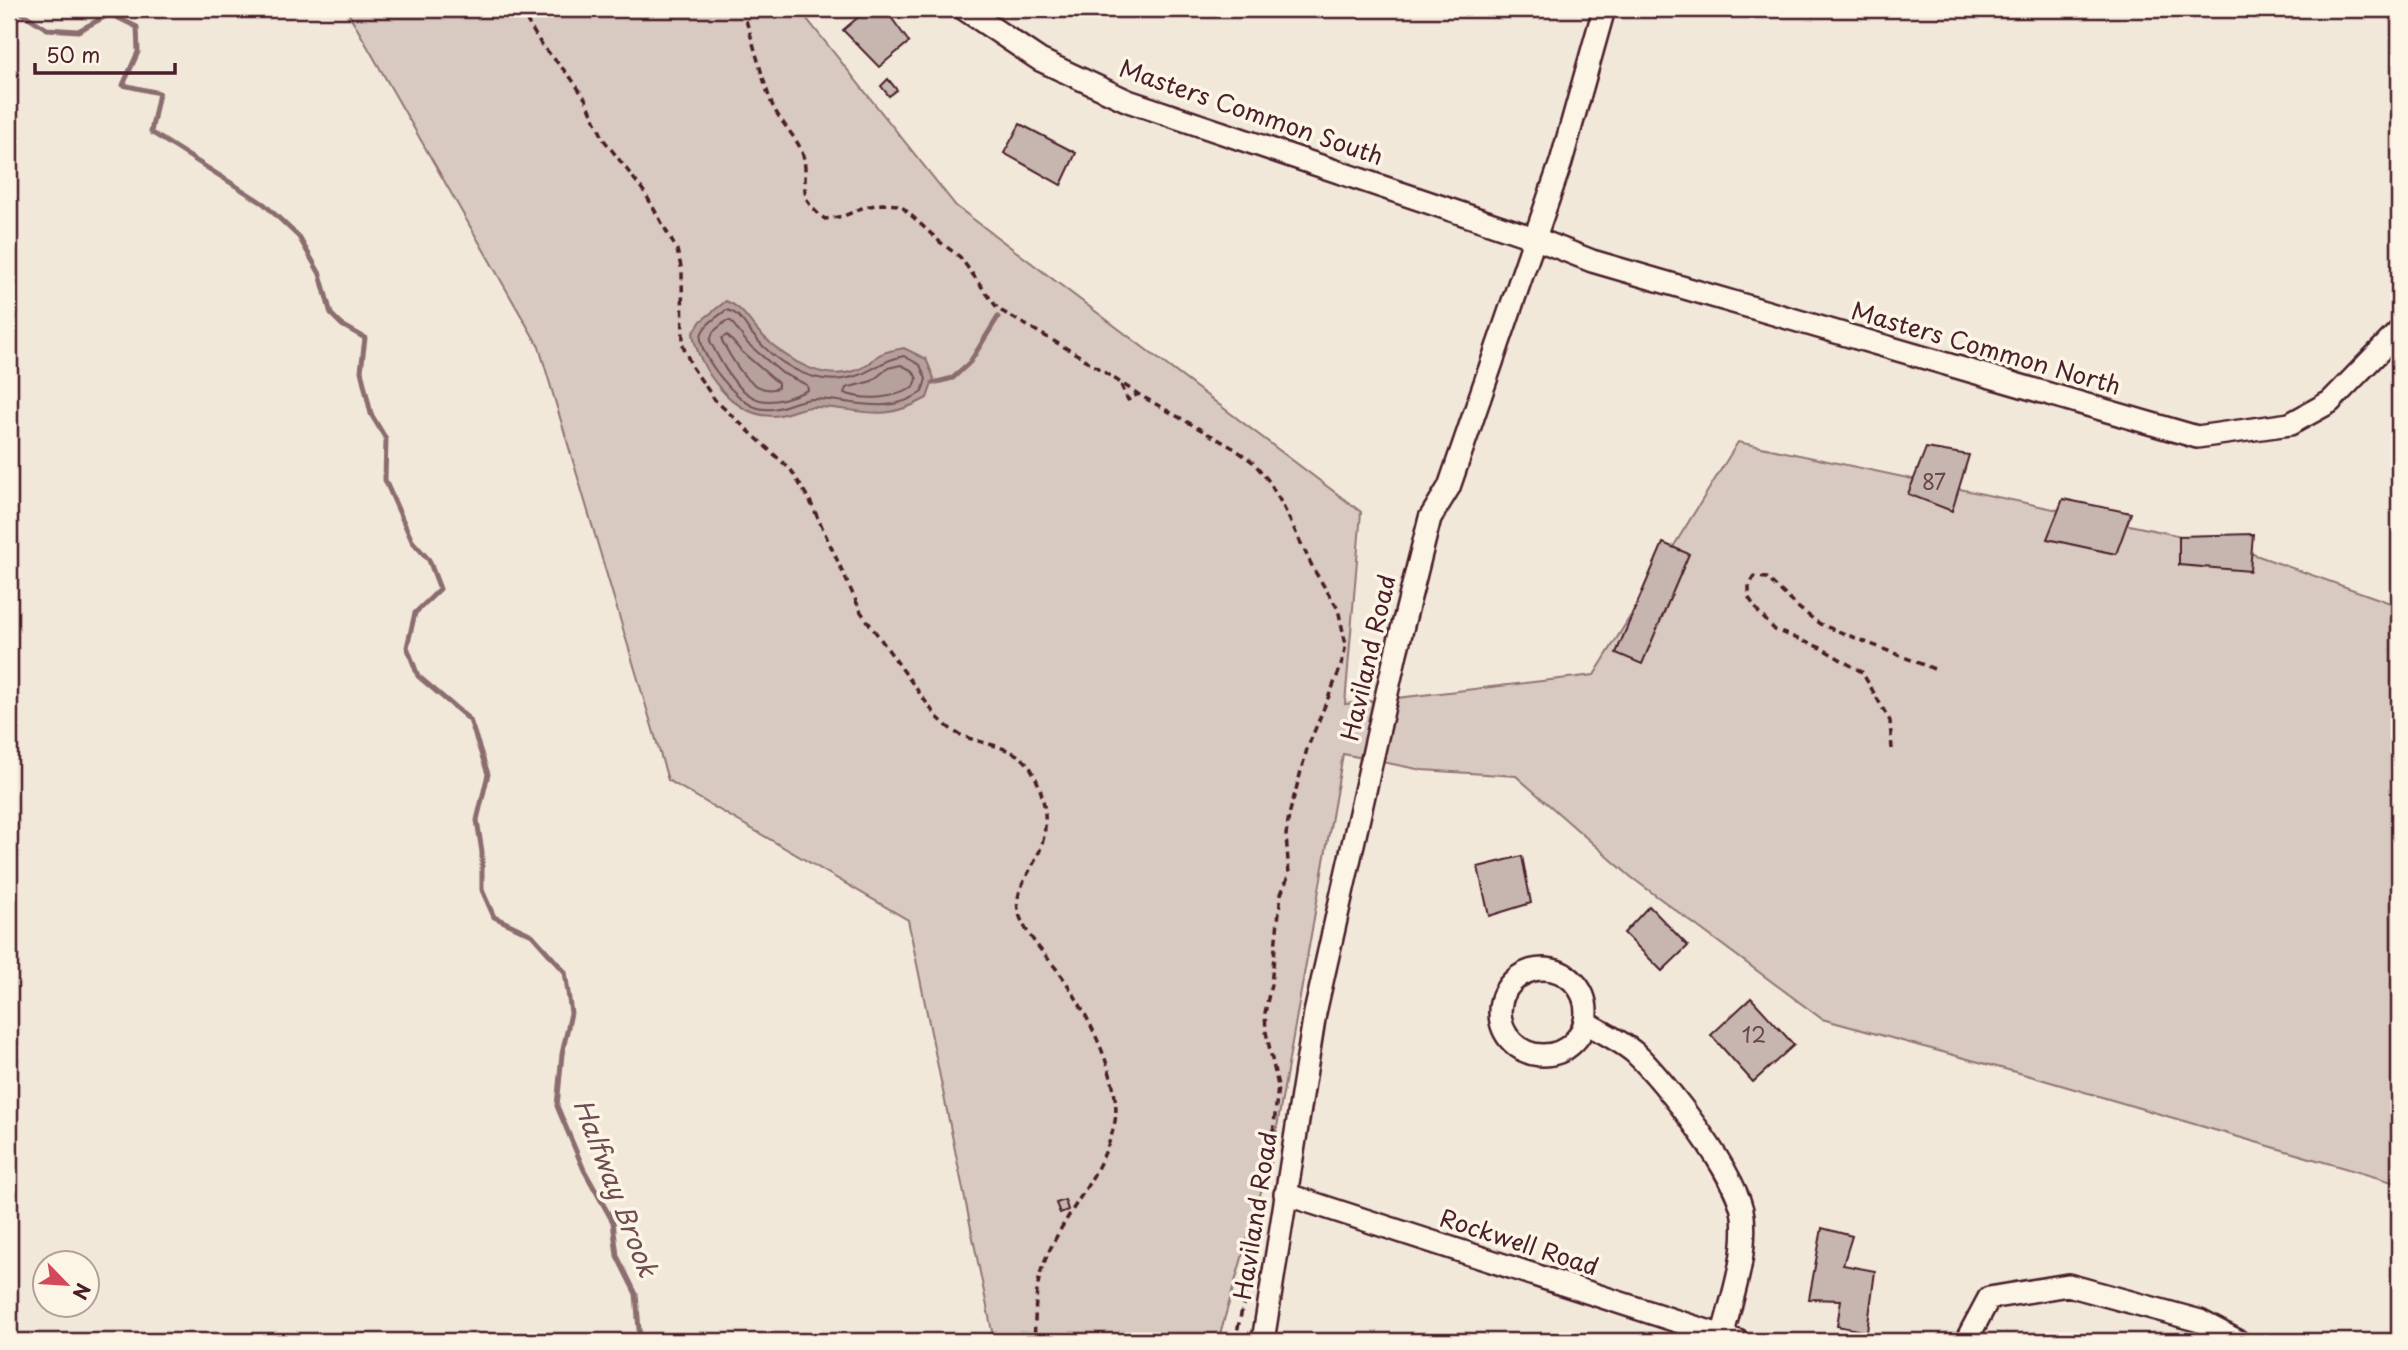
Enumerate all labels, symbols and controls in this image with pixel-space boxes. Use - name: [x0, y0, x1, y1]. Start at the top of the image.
- scale bar: [35, 32, 175, 76]
- text: 50 m: [46, 38, 100, 70]
- street label: Masters Common South: [1115, 49, 1388, 173]
- street label: Masters Common North: [1848, 291, 2125, 403]
- house number: 87: [1922, 465, 1946, 497]
- street label: Haviland Road: [1330, 571, 1404, 744]
- house number: 12: [1742, 1018, 1766, 1050]
- water label: Halfway Brook: [564, 1093, 669, 1283]
- street label: Haviland Road: [1223, 1129, 1285, 1302]
- street label: Rockwell Road: [1436, 1198, 1604, 1284]
- north arrow: [32, 1248, 102, 1318]
- text: N: [66, 1279, 98, 1304]

